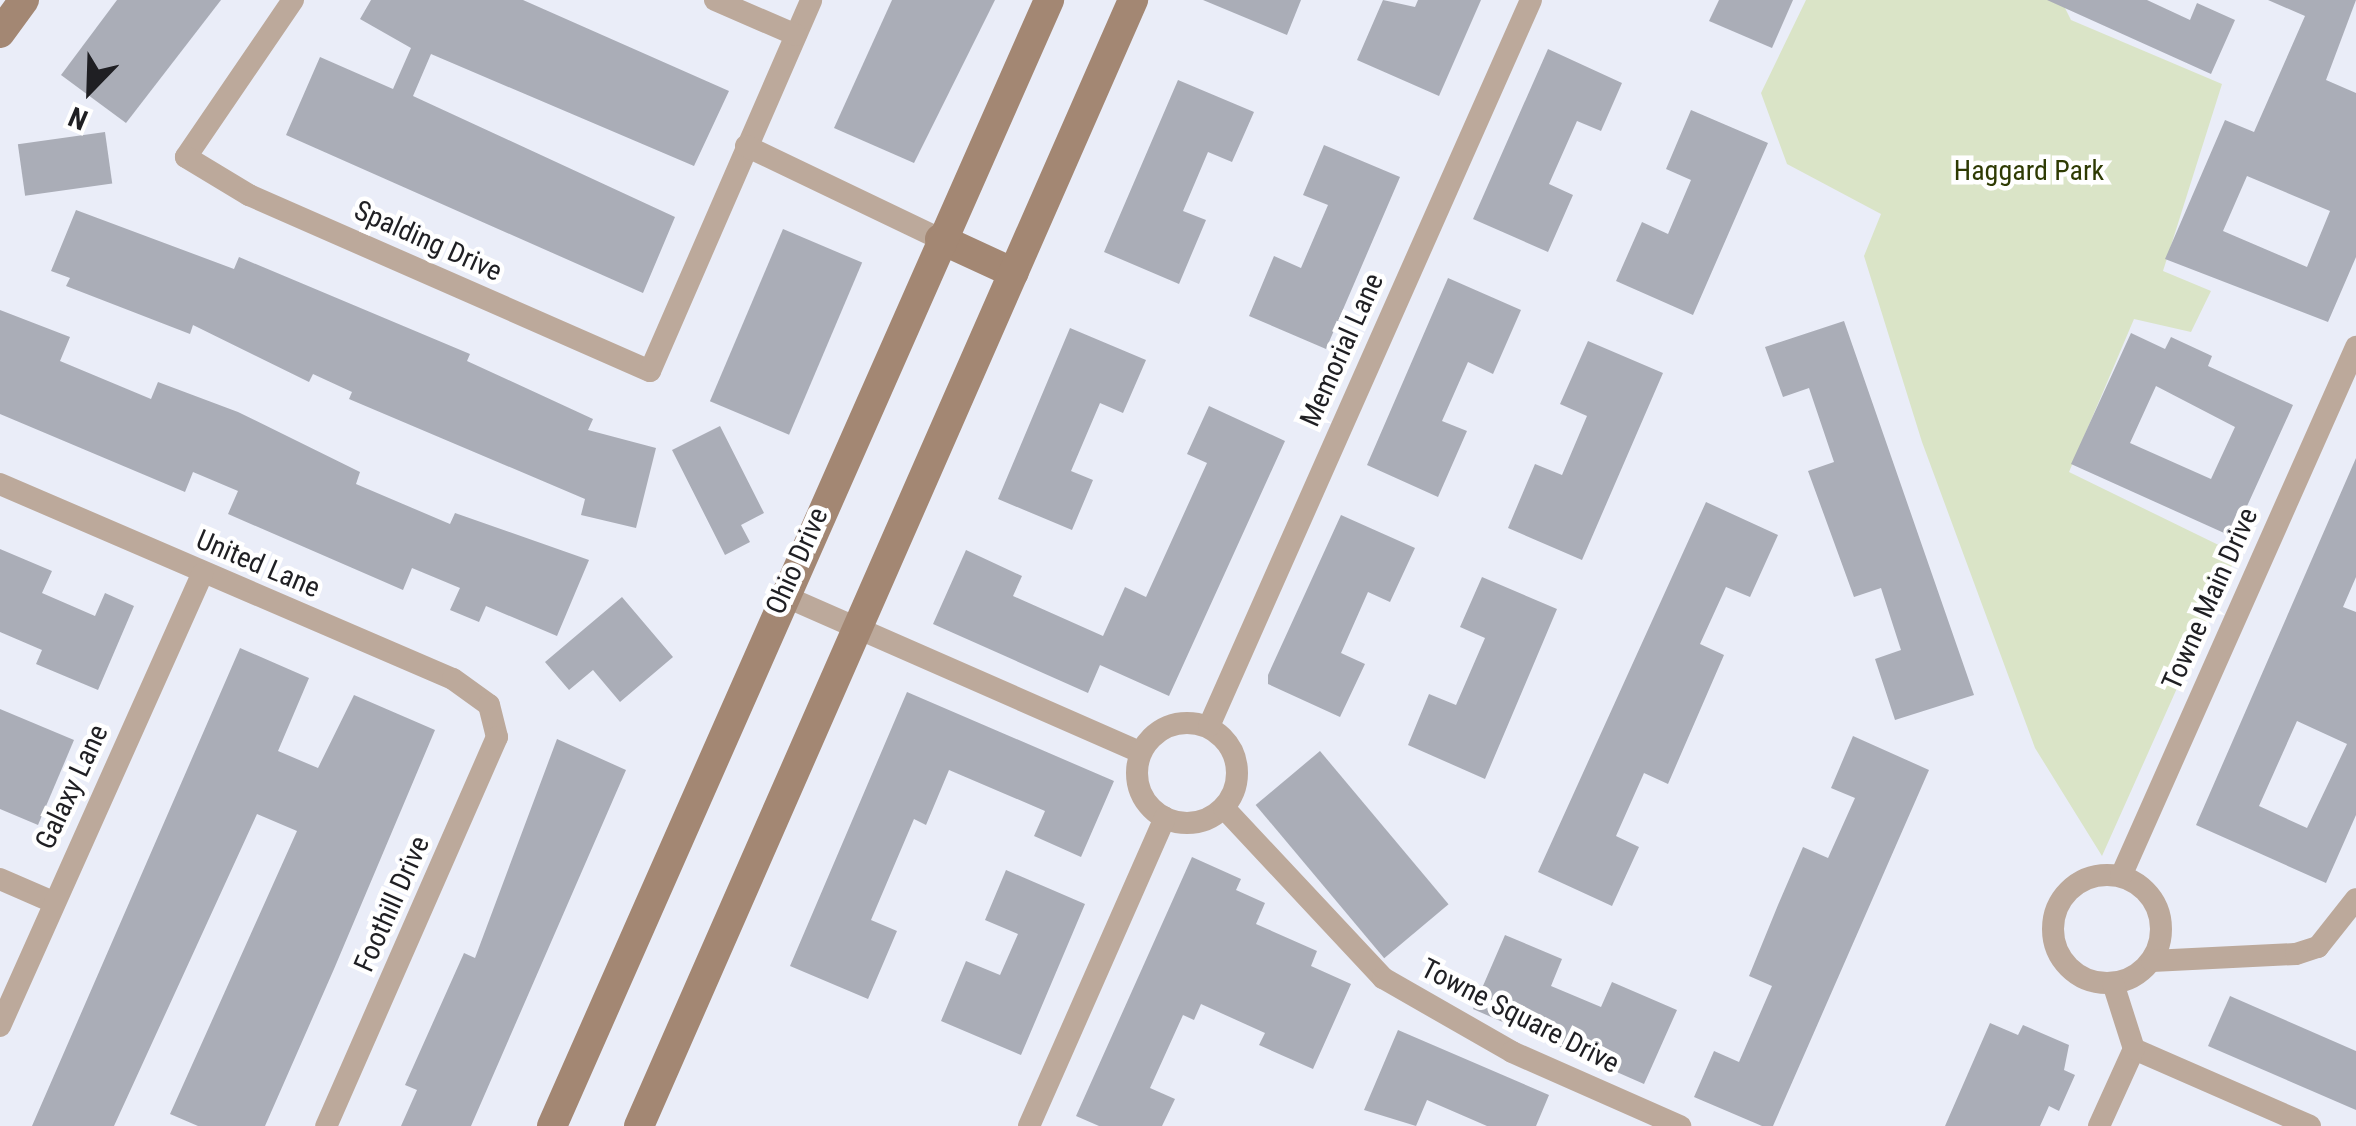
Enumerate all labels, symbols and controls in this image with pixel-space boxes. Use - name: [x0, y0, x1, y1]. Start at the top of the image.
- north arrow: [40, 40, 140, 140]
- text: N: [64, 100, 92, 137]
- park label: Haggard Park: [1954, 154, 2104, 188]
- street label: Spalding Drive: [349, 193, 507, 289]
- street label: Memorial Lane: [1293, 268, 1391, 432]
- street label: Ohio Drive: [759, 502, 835, 620]
- street label: Towne Main Drive: [2155, 503, 2265, 695]
- street label: United Lane: [191, 523, 325, 605]
- street label: Galaxy Lane: [29, 719, 115, 855]
- street label: Foothill Drive: [347, 831, 437, 977]
- street label: Towne Square Drive: [1415, 952, 1625, 1080]

